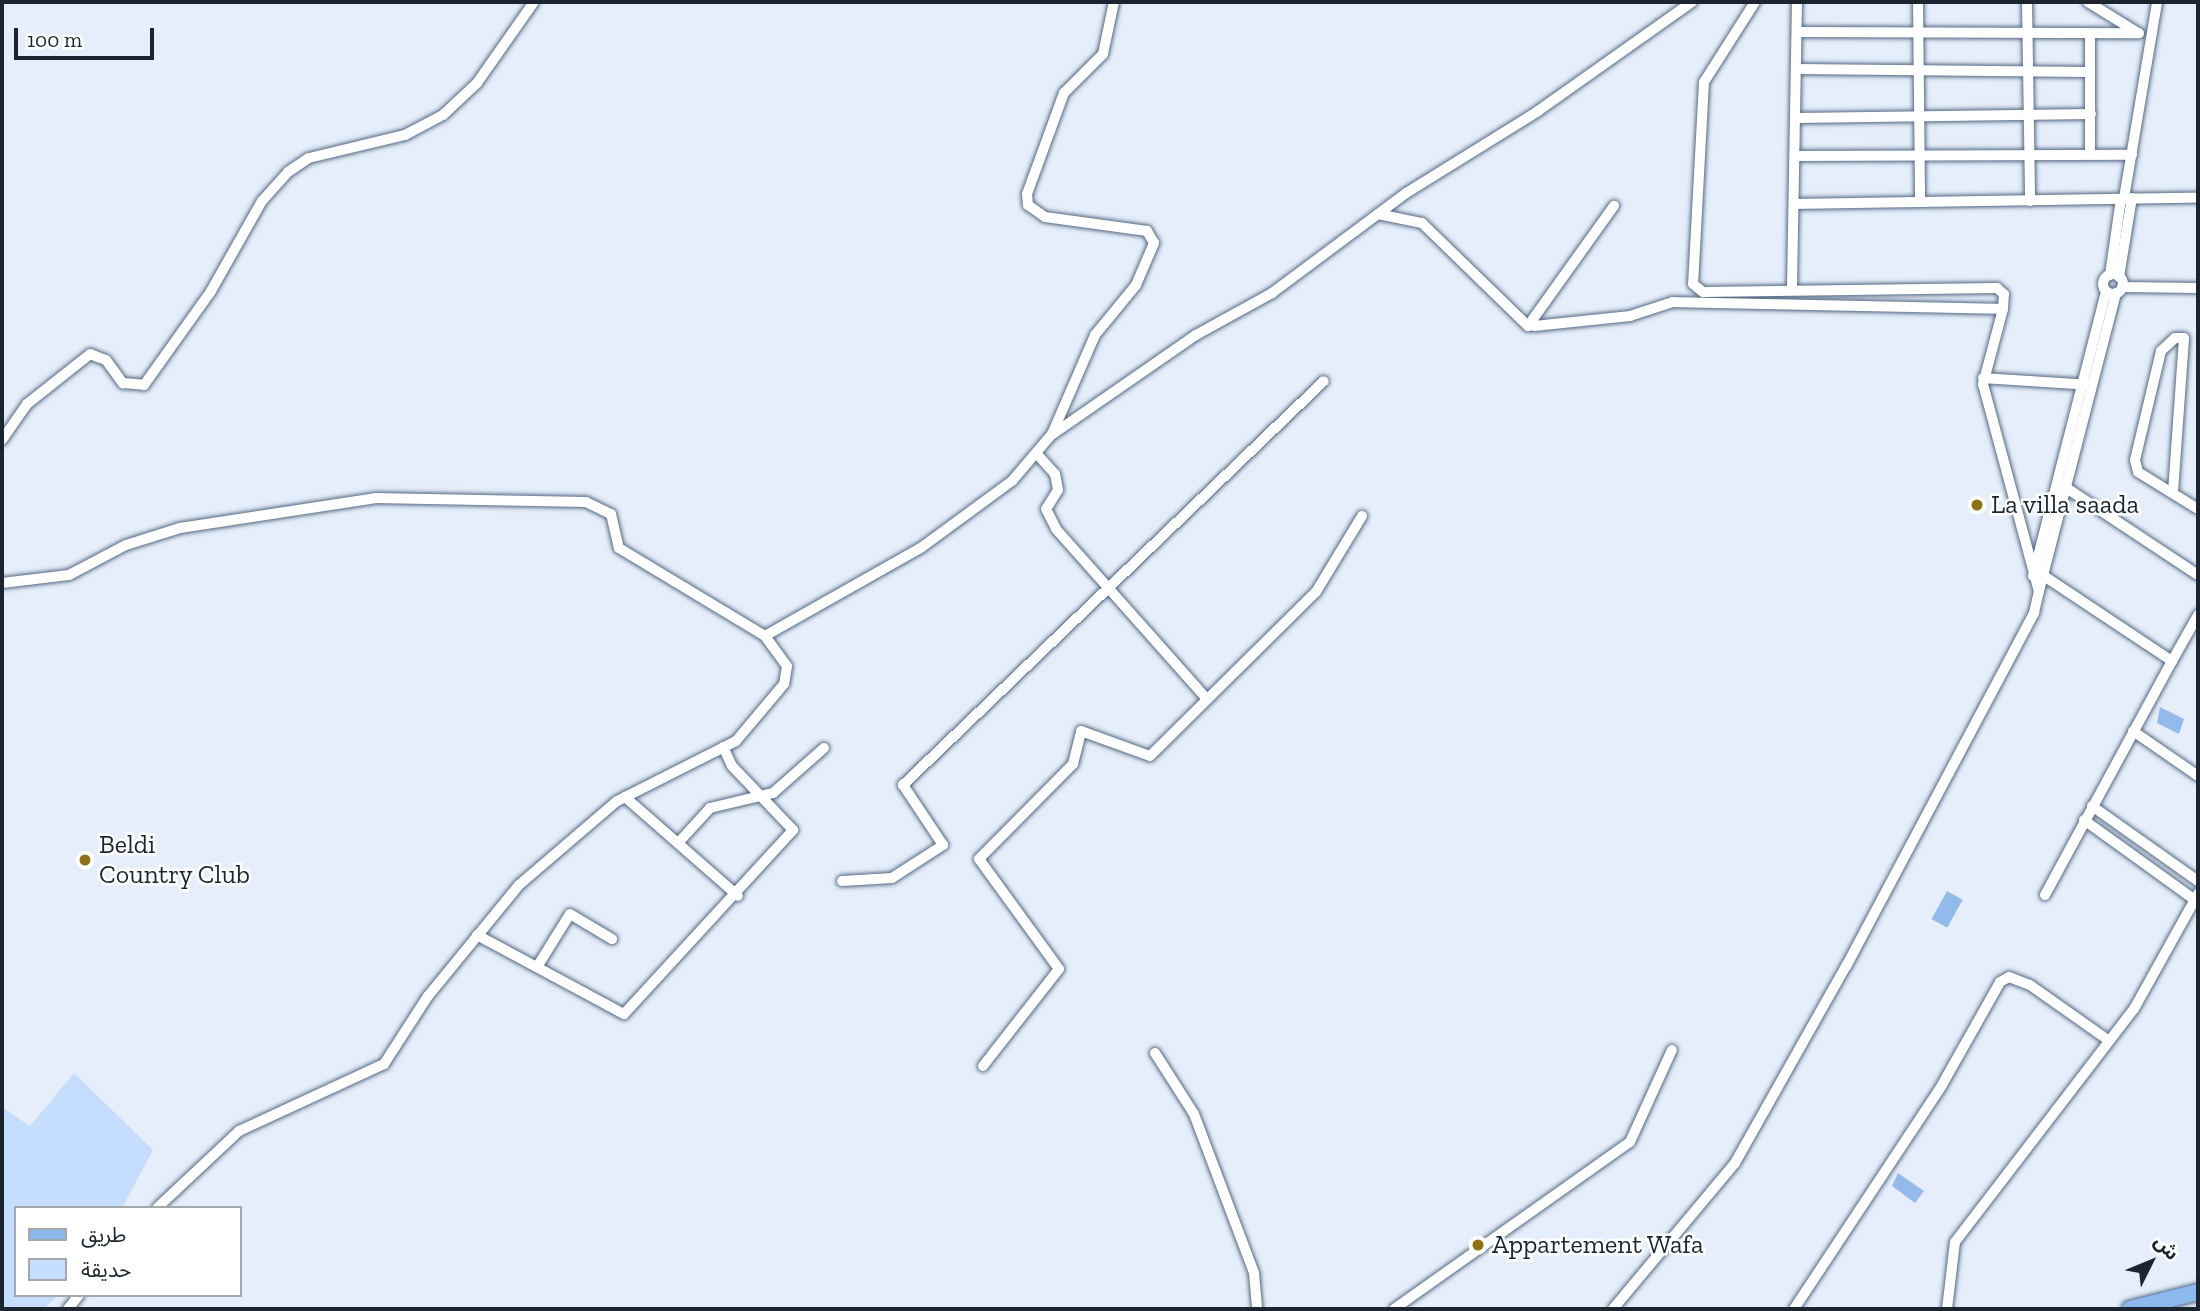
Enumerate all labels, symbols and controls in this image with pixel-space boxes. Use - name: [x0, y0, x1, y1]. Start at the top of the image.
- scale bar: [18, 14, 158, 58]
- text: 100 m: [27, 27, 82, 52]
- place label: La villa saada: [1991, 489, 2140, 521]
- marker: La villa saada: [1969, 497, 1985, 513]
- place label: Beldi Country Club: [99, 829, 251, 890]
- marker: Beldi Country Club: [77, 852, 93, 868]
- legend: [14, 1206, 242, 1297]
- text: طريق: [81, 1222, 126, 1247]
- north arrow: [2116, 1227, 2186, 1297]
- place label: Appartement Wafa: [1492, 1229, 1704, 1261]
- text: ش: [2149, 1230, 2184, 1265]
- marker: Appartement Wafa: [1470, 1237, 1486, 1253]
- text: حديقة: [81, 1257, 131, 1282]

